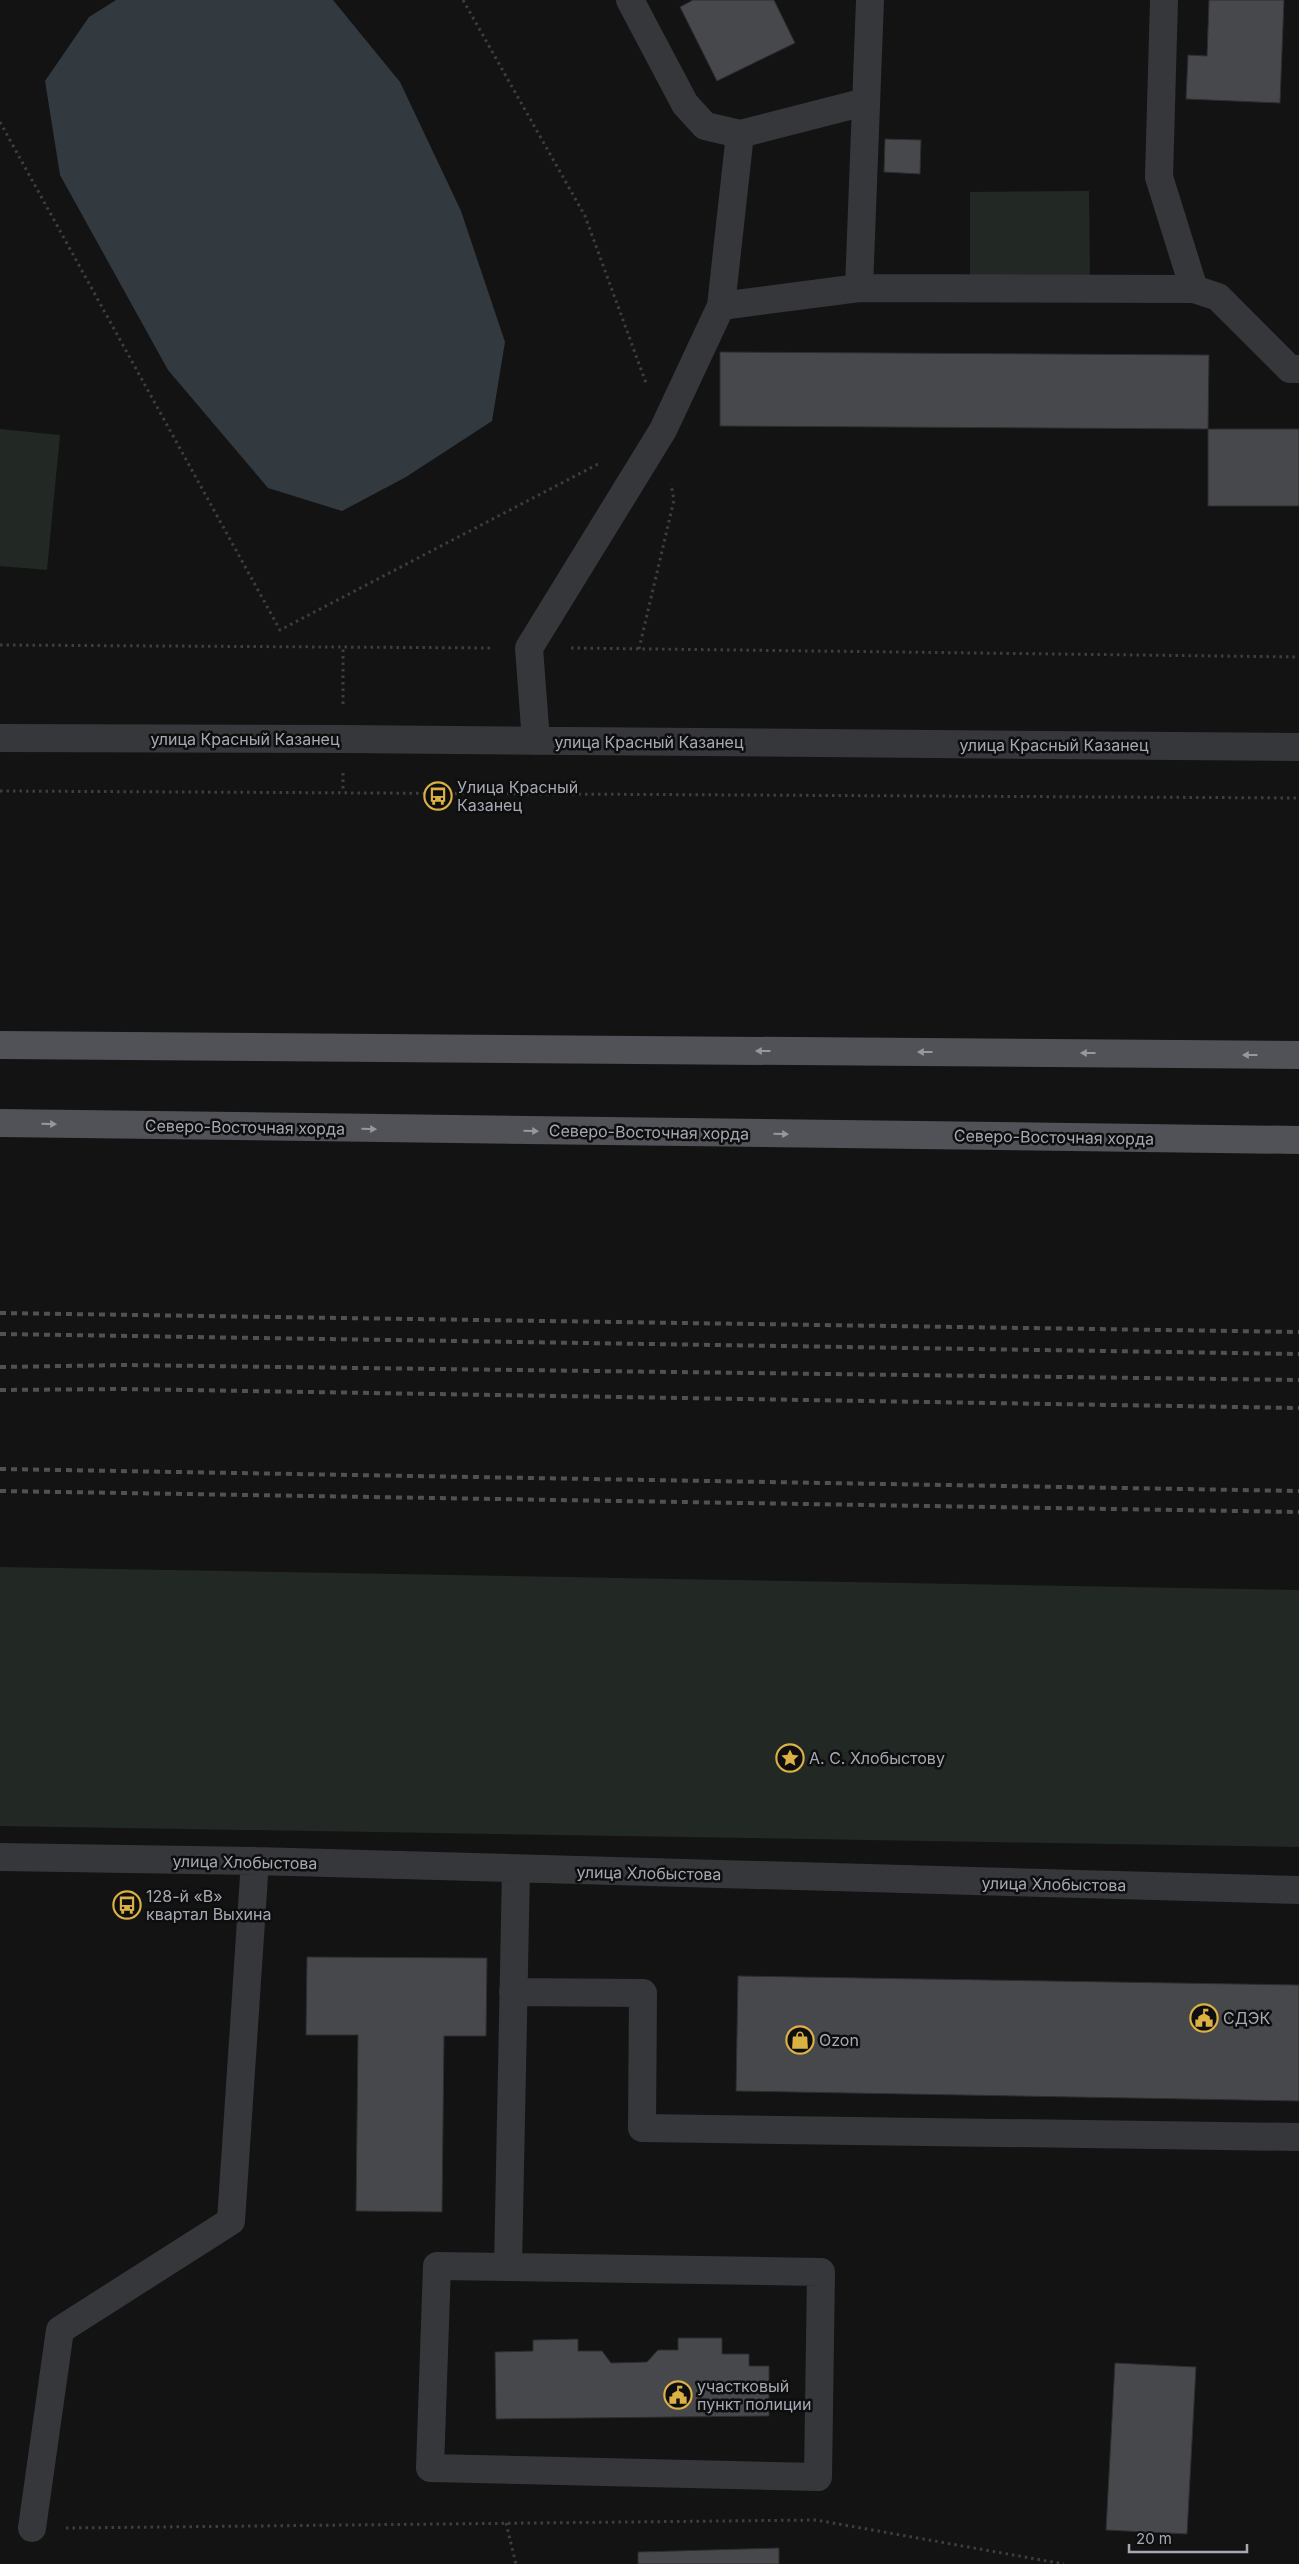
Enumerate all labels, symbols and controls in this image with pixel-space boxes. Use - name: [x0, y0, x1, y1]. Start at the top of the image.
- street label: улица Красный Казанец: [151, 729, 340, 749]
- street label: улица Красный Казанец: [555, 732, 744, 752]
- street label: улица Красный Казанец: [960, 735, 1149, 755]
- place label: Улица Красный Казанец: [457, 777, 578, 815]
- bus stop icon: Улица Красный Казанец: [423, 781, 453, 811]
- one-way arrow: [755, 1047, 771, 1055]
- one-way arrow: [917, 1048, 933, 1056]
- one-way arrow: [1080, 1049, 1096, 1057]
- one-way arrow: [1242, 1051, 1258, 1059]
- street label: Северо-Восточная хорда: [145, 1115, 345, 1139]
- one-way arrow: [41, 1120, 57, 1128]
- street label: Северо-Восточная хорда: [549, 1120, 749, 1144]
- one-way arrow: [361, 1125, 377, 1133]
- street label: Северо-Восточная хорда: [954, 1125, 1154, 1149]
- one-way arrow: [523, 1127, 539, 1135]
- one-way arrow: [773, 1130, 789, 1138]
- place icon: А. С. Хлобыстову: [775, 1743, 805, 1773]
- place label: А. С. Хлобыстову: [809, 1748, 945, 1768]
- street label: улица Хлобыстова: [172, 1851, 318, 1873]
- street label: улица Хлобыстова: [576, 1862, 722, 1884]
- street label: улица Хлобыстова: [981, 1873, 1127, 1895]
- place label: 128-й «В» квартал Выхина: [146, 1886, 272, 1924]
- bus stop icon: 128-й «В» квартал Выхина: [112, 1890, 142, 1920]
- public building icon: СДЭК: [1189, 2003, 1219, 2033]
- place label: СДЭК: [1223, 2008, 1270, 2028]
- shop icon: Ozon: [785, 2025, 815, 2055]
- place label: Ozon: [819, 2030, 859, 2050]
- place label: участковый пункт полиции: [697, 2376, 811, 2414]
- public building icon: участковый пункт полиции: [663, 2380, 693, 2410]
- scale bar: [1129, 2522, 1246, 2554]
- text: 20 m: [1136, 2529, 1172, 2548]

